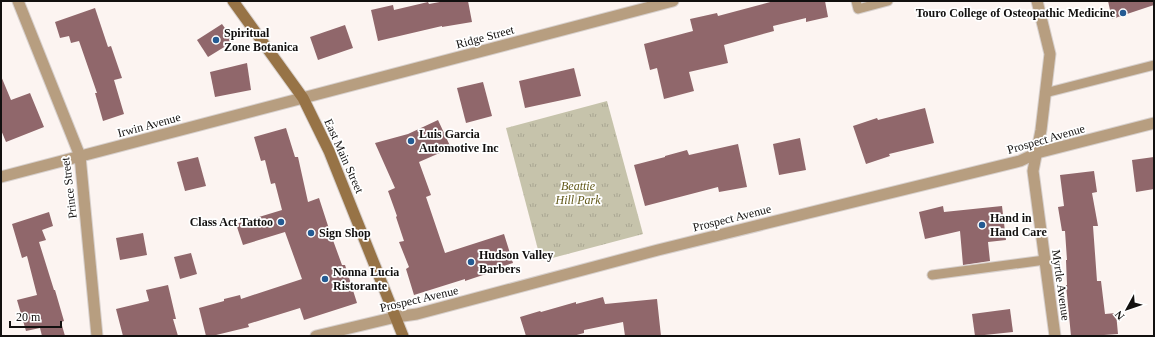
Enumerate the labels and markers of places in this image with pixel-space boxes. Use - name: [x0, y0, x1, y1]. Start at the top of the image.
- place label: Touro College of Osteopathic Medicine: [916, 6, 1116, 20]
- marker: Touro College of Osteopathic Medicine: [1118, 8, 1128, 18]
- place label: Spiritual Zone Botanica: [224, 26, 298, 54]
- marker: Spiritual Zone Botanica: [211, 35, 221, 45]
- place label: Luis Garcia Automotive Inc: [419, 127, 499, 155]
- marker: Luis Garcia Automotive Inc: [406, 136, 416, 146]
- place label: Hand in Hand Care: [990, 211, 1047, 239]
- place label: Class Act Tattoo: [190, 215, 273, 229]
- marker: Class Act Tattoo: [276, 217, 286, 227]
- marker: Hand in Hand Care: [977, 220, 987, 230]
- place label: Sign Shop: [319, 226, 371, 240]
- marker: Sign Shop: [306, 228, 316, 238]
- place label: Hudson Valley Barbers: [479, 248, 553, 276]
- marker: Hudson Valley Barbers: [466, 257, 476, 267]
- place label: Nonna Lucia Ristorante: [333, 265, 399, 293]
- marker: Nonna Lucia Ristorante: [320, 274, 330, 284]

